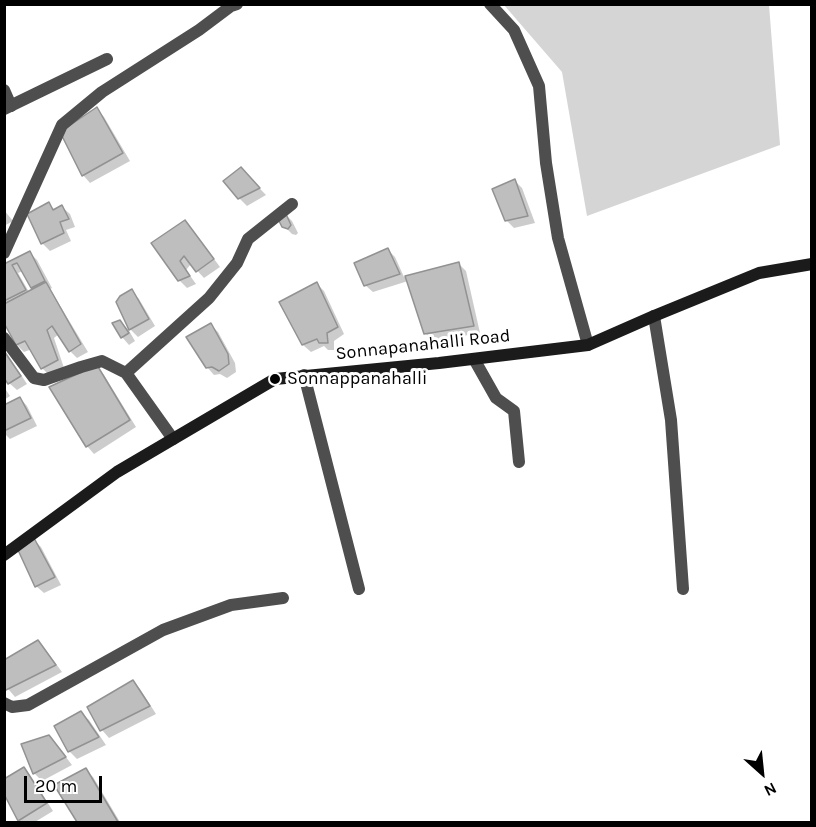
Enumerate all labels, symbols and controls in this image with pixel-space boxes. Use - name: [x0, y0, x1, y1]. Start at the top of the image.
- street label: Sonnapanahalli Road: [335, 325, 511, 365]
- place label: Sonnappanahalli: [287, 368, 427, 390]
- marker: Sonnappanahalli: [268, 372, 282, 386]
- north arrow: [732, 743, 792, 803]
- scale bar: [27, 764, 105, 802]
- text: 20 m: [35, 775, 77, 797]
- text: N: [761, 778, 780, 801]

